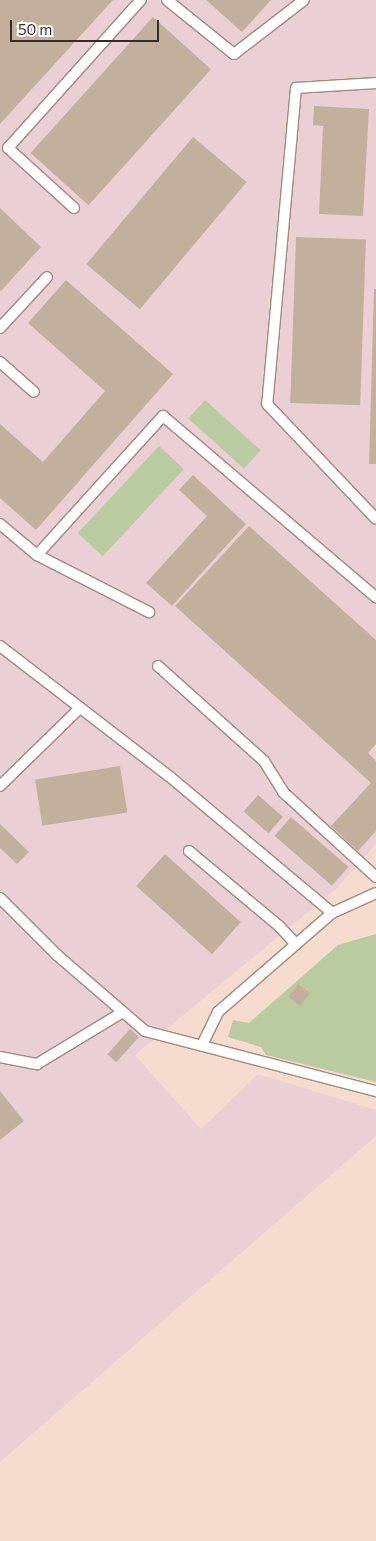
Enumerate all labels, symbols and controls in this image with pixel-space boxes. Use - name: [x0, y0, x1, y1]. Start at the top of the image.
- scale bar: [12, 10, 161, 42]
- text: 50 m: [18, 20, 52, 38]

